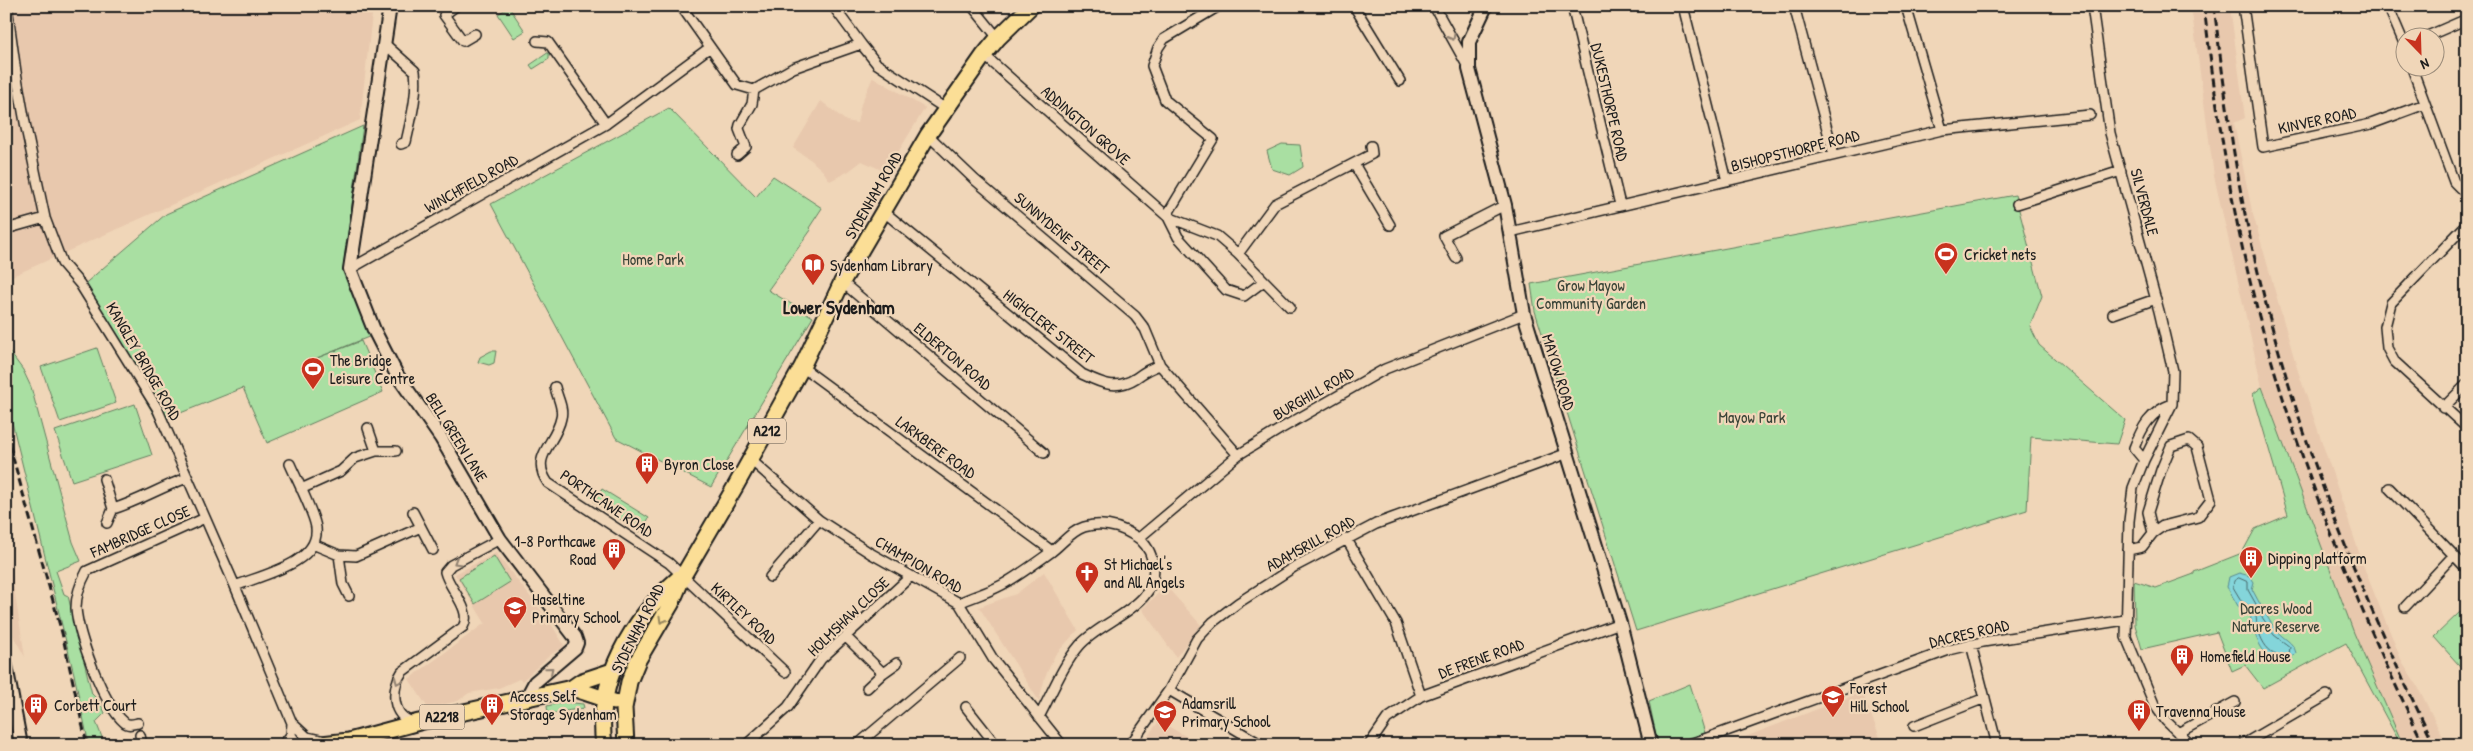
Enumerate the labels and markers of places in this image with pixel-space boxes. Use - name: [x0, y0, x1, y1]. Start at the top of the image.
- sports icon: Cricket nets: [1933, 241, 1959, 275]
- place label: Cricket nets: [1964, 243, 2036, 265]
- library icon: Sydenham Library: [800, 252, 826, 286]
- place label: Sydenham Library: [830, 254, 933, 276]
- place label: The Bridge Leisure Centre: [330, 349, 416, 389]
- sports icon: The Bridge Leisure Centre: [300, 356, 326, 390]
- building icon: Byron Close: [634, 451, 660, 485]
- place label: Byron Close: [664, 453, 735, 475]
- place label: 1-8 Porthcawe Road: [514, 530, 597, 570]
- building icon: 1-8 Porthcawe Road: [601, 537, 627, 571]
- building icon: Dipping platform: [2238, 545, 2264, 579]
- place label: Dipping platform: [2268, 547, 2367, 569]
- place label: St Michael's and All Angels: [1104, 553, 1185, 593]
- church icon: St Michael's and All Angels: [1074, 560, 1100, 594]
- place label: Haseltine Primary School: [532, 588, 621, 628]
- school or university icon: Haseltine Primary School: [502, 595, 528, 629]
- building icon: Homefield House: [2169, 643, 2195, 677]
- place label: Homefield House: [2200, 645, 2292, 667]
- place label: Forest Hill School: [1849, 677, 1910, 717]
- school or university icon: Forest Hill School: [1820, 684, 1846, 718]
- place label: Access Self Storage Sydenham: [510, 685, 617, 725]
- building icon: Corbett Court: [23, 692, 49, 726]
- building icon: Access Self Storage Sydenham: [479, 692, 505, 726]
- place label: Adamsrill Primary School: [1182, 692, 1271, 732]
- place label: Corbett Court: [54, 694, 137, 716]
- building icon: Travenna House: [2126, 698, 2152, 732]
- school or university icon: Adamsrill Primary School: [1152, 699, 1178, 733]
- place label: Travenna House: [2156, 700, 2247, 722]

